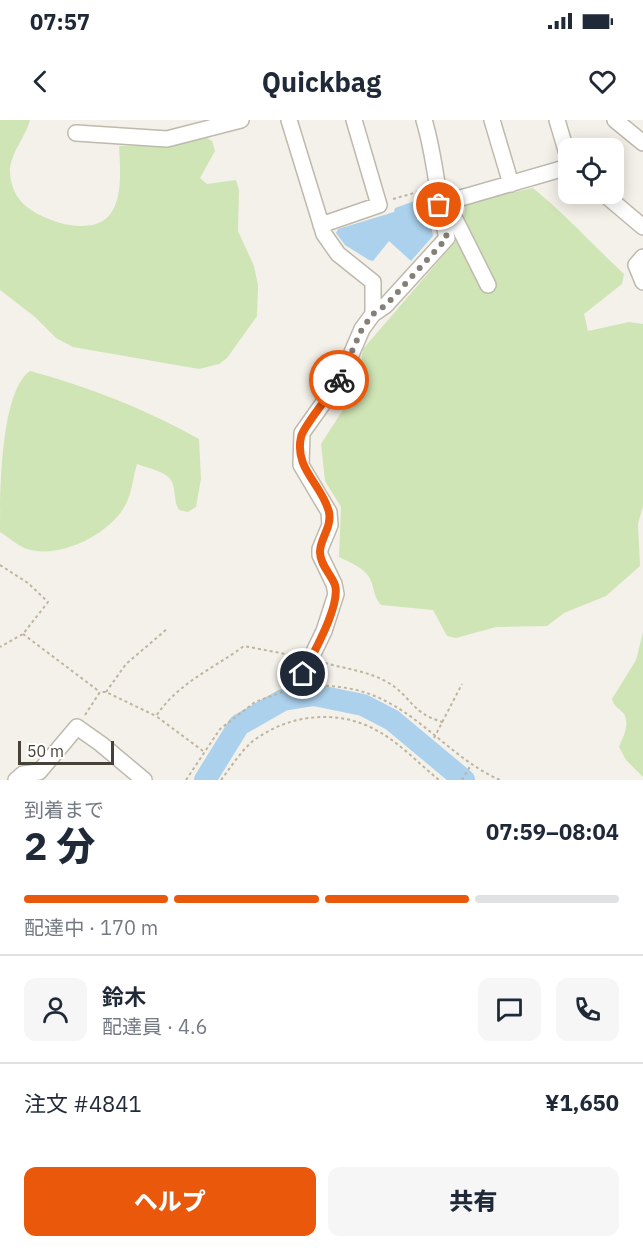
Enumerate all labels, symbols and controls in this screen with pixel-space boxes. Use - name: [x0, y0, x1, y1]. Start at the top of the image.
- text: 07:57: [30, 7, 90, 36]
- text: Quickbag: [262, 64, 381, 99]
- icon: back: [24, 65, 57, 98]
- icon: heart: [586, 65, 619, 98]
- map controls: [558, 138, 624, 204]
- button: locate: [558, 138, 624, 204]
- pin: [413, 179, 464, 230]
- icon: bag: [422, 188, 455, 221]
- courier: [309, 350, 369, 410]
- icon: bike: [323, 364, 356, 397]
- pin: [277, 648, 328, 699]
- icon: home: [286, 657, 319, 690]
- scale bar: [18, 738, 114, 766]
- text: 50 m: [27, 741, 64, 761]
- text: 到着まで: [24, 796, 104, 823]
- text: 07:59–08:04: [486, 817, 619, 846]
- text: 2 分: [24, 820, 96, 871]
- text: 配達中 · 170 m: [24, 914, 158, 941]
- button: person: [24, 978, 87, 1041]
- button: chat: [478, 978, 541, 1041]
- button: phone: [556, 978, 619, 1041]
- text: 鈴木: [102, 982, 146, 1011]
- text: 配達員 · 4.6: [102, 1013, 207, 1040]
- text: ¥1,650: [545, 1088, 619, 1117]
- text: 注文 #4841: [24, 1089, 142, 1118]
- button: ヘルプ: [24, 1167, 316, 1236]
- button: 共有: [328, 1167, 619, 1236]

